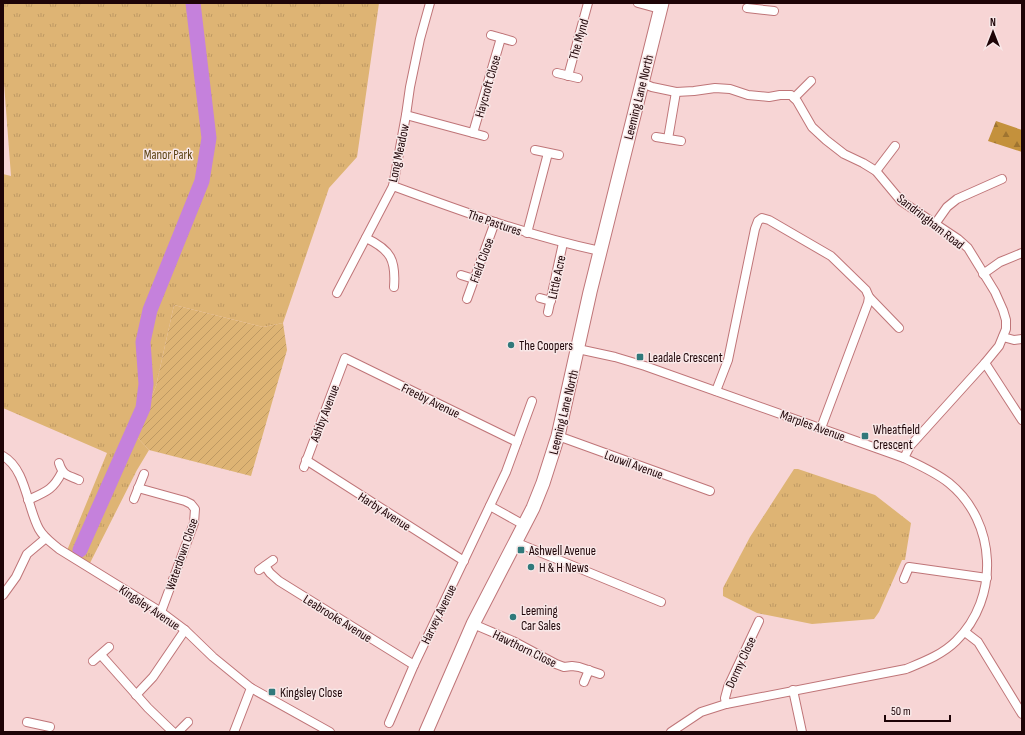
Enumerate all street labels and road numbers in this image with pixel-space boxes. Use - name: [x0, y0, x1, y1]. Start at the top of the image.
- street label: The Mynd: [566, 17, 592, 62]
- street label: Haycroft Close: [471, 53, 505, 119]
- street label: Leeming Lane North: [621, 53, 657, 141]
- street label: Long Meadow: [385, 122, 413, 184]
- street label: Sandringham Road: [894, 191, 967, 253]
- street label: The Pastures: [466, 206, 524, 240]
- street label: Field Close: [466, 236, 497, 285]
- street label: Little Acre: [545, 254, 569, 301]
- street label: Leeming Lane North: [546, 368, 582, 456]
- street label: Freeby Avenue: [399, 380, 462, 422]
- street label: Ashby Avenue: [306, 382, 343, 445]
- street label: Marples Avenue: [778, 407, 847, 445]
- street label: Louwil Avenue: [602, 447, 665, 483]
- street label: Harby Avenue: [355, 489, 414, 535]
- street label: Waterdown Close: [162, 516, 202, 593]
- street label: Kingsley Avenue: [116, 582, 183, 634]
- street label: Harvey Avenue: [418, 582, 460, 647]
- street label: Leabrooks Avenue: [300, 591, 375, 646]
- street label: Hawthorn Close: [490, 627, 559, 671]
- street label: Dormy Close: [722, 634, 760, 691]

